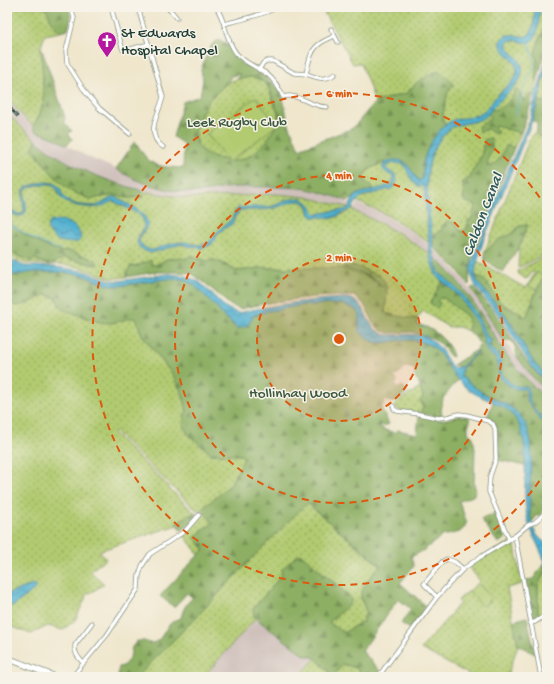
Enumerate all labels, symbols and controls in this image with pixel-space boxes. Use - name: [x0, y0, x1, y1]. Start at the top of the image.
- place label: St Edwards Hospital Chapel: [121, 25, 218, 60]
- church icon: St Edwards Hospital Chapel: [96, 30, 118, 58]
- text: 6 min: [326, 88, 352, 102]
- park label: Leek Rugby Club: [187, 114, 287, 132]
- text: 4 min: [325, 170, 352, 184]
- water label: Caldon Canal: [460, 170, 509, 260]
- text: 2 min: [326, 252, 352, 266]
- centre of rings: [332, 332, 346, 346]
- park label: Hollinhay Wood: [249, 385, 348, 403]

